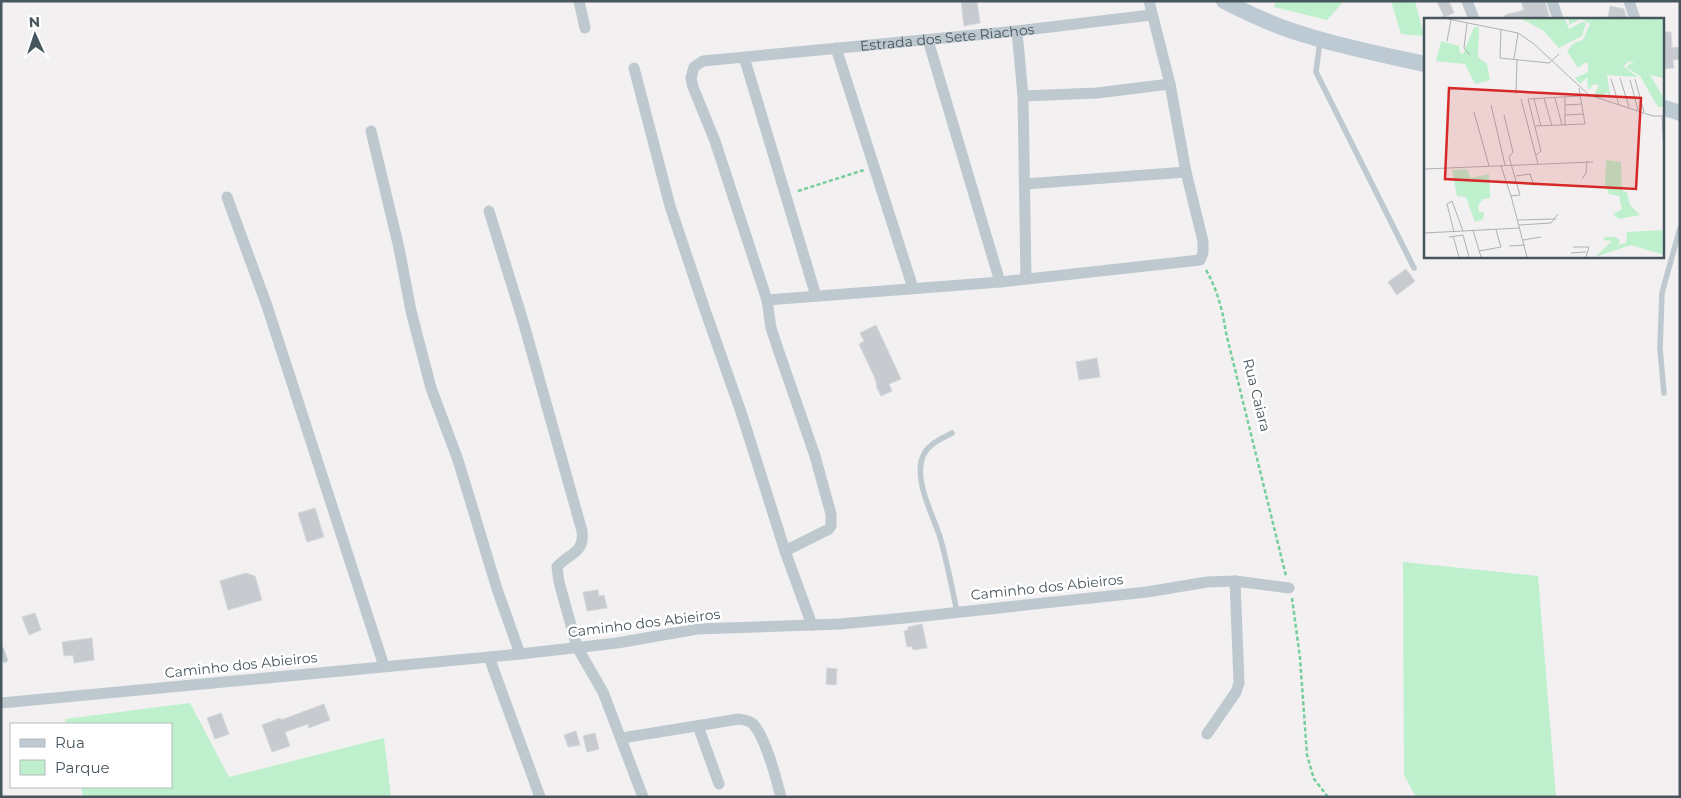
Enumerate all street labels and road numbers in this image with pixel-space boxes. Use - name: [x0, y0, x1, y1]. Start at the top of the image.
- street label: Estrada dos Sete Riachos: [859, 20, 1036, 55]
- street label: Rua Caiara: [1239, 356, 1275, 434]
- street label: Caminho dos Abieiros: [970, 570, 1124, 604]
- street label: Caminho dos Abieiros: [567, 605, 721, 641]
- street label: Caminho dos Abieiros: [164, 648, 318, 682]

